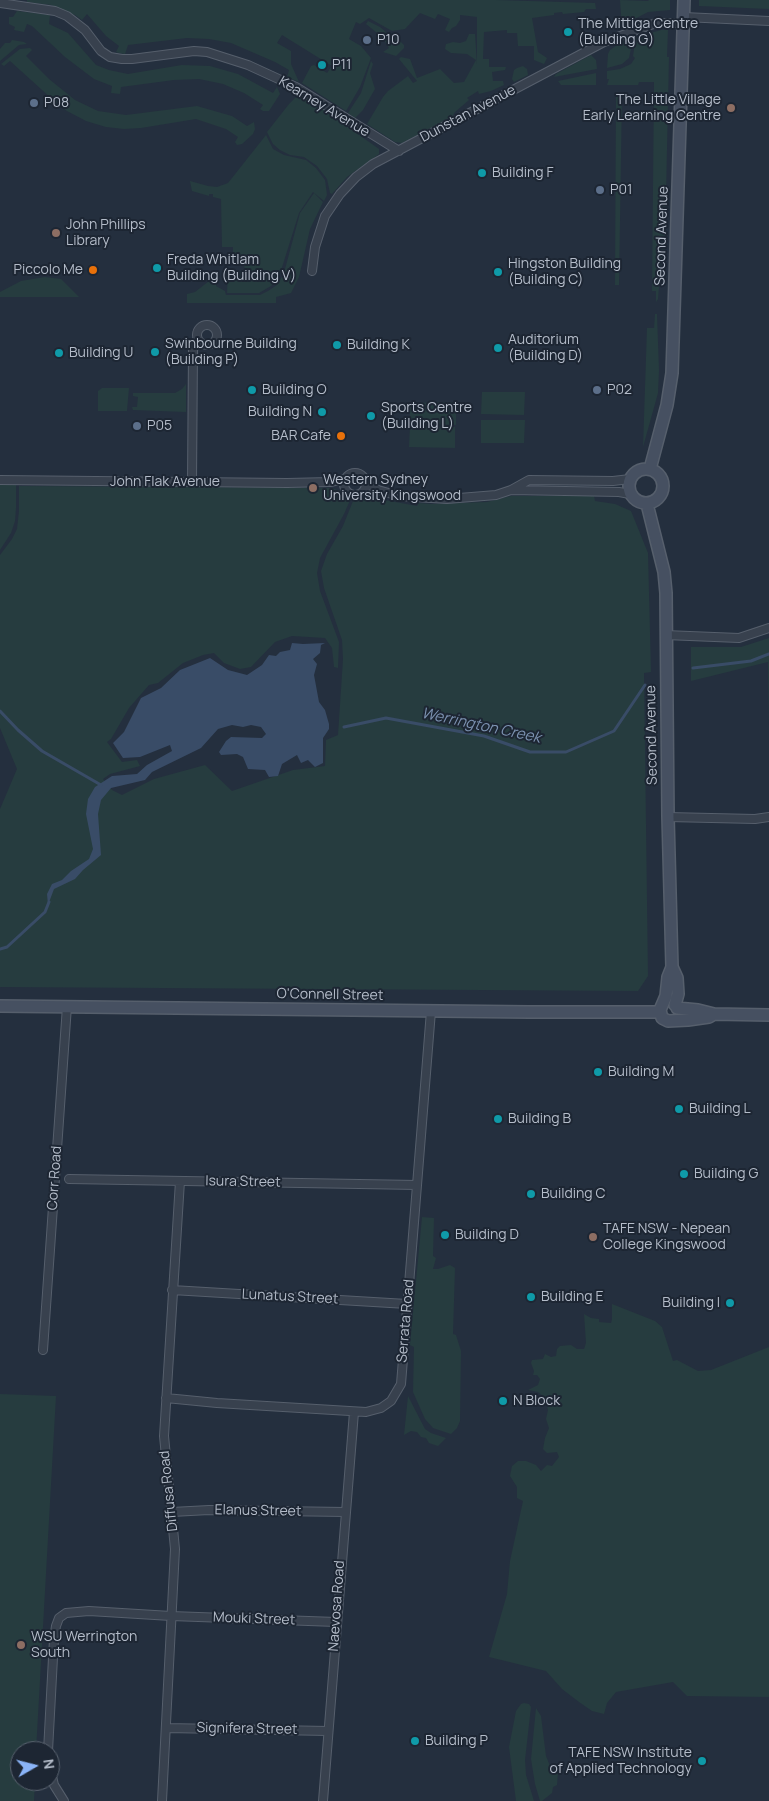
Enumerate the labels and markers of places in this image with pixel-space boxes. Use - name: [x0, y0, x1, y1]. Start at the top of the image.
- place label: The Mittiga Centre (Building G): [578, 16, 698, 48]
- marker: The Mittiga Centre (Building G): [562, 26, 574, 38]
- place label: P10: [377, 32, 399, 48]
- marker: P10: [361, 34, 373, 46]
- place label: P11: [332, 57, 351, 73]
- marker: P11: [316, 59, 328, 71]
- place label: The Little Village Early Learning Centre: [583, 92, 721, 124]
- place label: P08: [44, 95, 69, 111]
- marker: P08: [28, 97, 40, 109]
- marker: The Little Village Early Learning Centre: [725, 102, 737, 114]
- place label: Building F: [492, 165, 553, 181]
- marker: Building F: [476, 167, 488, 179]
- place label: P01: [610, 182, 632, 198]
- marker: P01: [594, 184, 606, 196]
- place label: John Phillips Library: [66, 217, 146, 250]
- marker: John Phillips Library: [50, 227, 62, 239]
- place label: Freda Whitlam Building (Building V): [167, 252, 296, 284]
- place label: Hingston Building (Building C): [508, 256, 621, 288]
- place label: Piccolo Me: [14, 262, 83, 278]
- marker: Freda Whitlam Building (Building V): [151, 262, 163, 274]
- marker: Piccolo Me: [87, 264, 99, 276]
- marker: Hingston Building (Building C): [492, 266, 504, 278]
- place label: Auditorium (Building D): [508, 332, 583, 364]
- place label: Swinbourne Building (Building P): [165, 336, 297, 368]
- place label: Building K: [347, 337, 410, 353]
- marker: Building K: [331, 339, 343, 351]
- marker: Auditorium (Building D): [492, 342, 504, 354]
- place label: Building U: [69, 345, 133, 361]
- marker: Swinbourne Building (Building P): [149, 346, 161, 358]
- marker: Building U: [53, 347, 65, 359]
- place label: Building O: [262, 382, 327, 398]
- place label: P02: [607, 382, 632, 398]
- marker: Building O: [246, 384, 258, 396]
- marker: P02: [591, 384, 603, 396]
- place label: Sports Centre (Building L): [381, 400, 472, 432]
- place label: Building N: [248, 404, 312, 420]
- marker: Building N: [316, 406, 328, 418]
- marker: Sports Centre (Building L): [365, 410, 377, 422]
- place label: P05: [147, 418, 172, 434]
- marker: P05: [131, 420, 143, 432]
- place label: BAR Cafe: [271, 428, 331, 444]
- marker: BAR Cafe: [335, 430, 347, 442]
- place label: Western Sydney University Kingswood: [323, 472, 461, 504]
- marker: Western Sydney University Kingswood: [307, 482, 319, 494]
- place label: Building M: [608, 1064, 674, 1080]
- marker: Building M: [592, 1066, 604, 1078]
- place label: Building L: [689, 1101, 751, 1117]
- marker: Building L: [673, 1103, 685, 1115]
- place label: Building B: [508, 1111, 571, 1127]
- marker: Building B: [492, 1113, 504, 1125]
- place label: Building G: [694, 1166, 758, 1182]
- marker: Building G: [678, 1168, 690, 1180]
- place label: Building C: [541, 1186, 605, 1202]
- marker: Building C: [525, 1188, 537, 1200]
- place label: TAFE NSW - Nepean College Kingswood: [603, 1221, 730, 1254]
- place label: Building D: [455, 1227, 519, 1243]
- marker: Building D: [439, 1229, 451, 1241]
- marker: TAFE NSW - Nepean College Kingswood: [587, 1231, 599, 1243]
- place label: Building E: [541, 1289, 603, 1305]
- marker: Building E: [525, 1291, 537, 1303]
- place label: Building I: [662, 1295, 720, 1311]
- marker: Building I: [724, 1297, 736, 1309]
- place label: N Block: [513, 1393, 560, 1409]
- marker: N Block: [497, 1395, 509, 1407]
- place label: WSU Werrington South: [31, 1629, 137, 1661]
- marker: WSU Werrington South: [15, 1639, 27, 1651]
- place label: Building P: [425, 1733, 488, 1749]
- marker: Building P: [409, 1735, 421, 1747]
- place label: TAFE NSW Institute of Applied Technology: [549, 1745, 692, 1778]
- marker: TAFE NSW Institute of Applied Technology: [696, 1755, 708, 1767]

